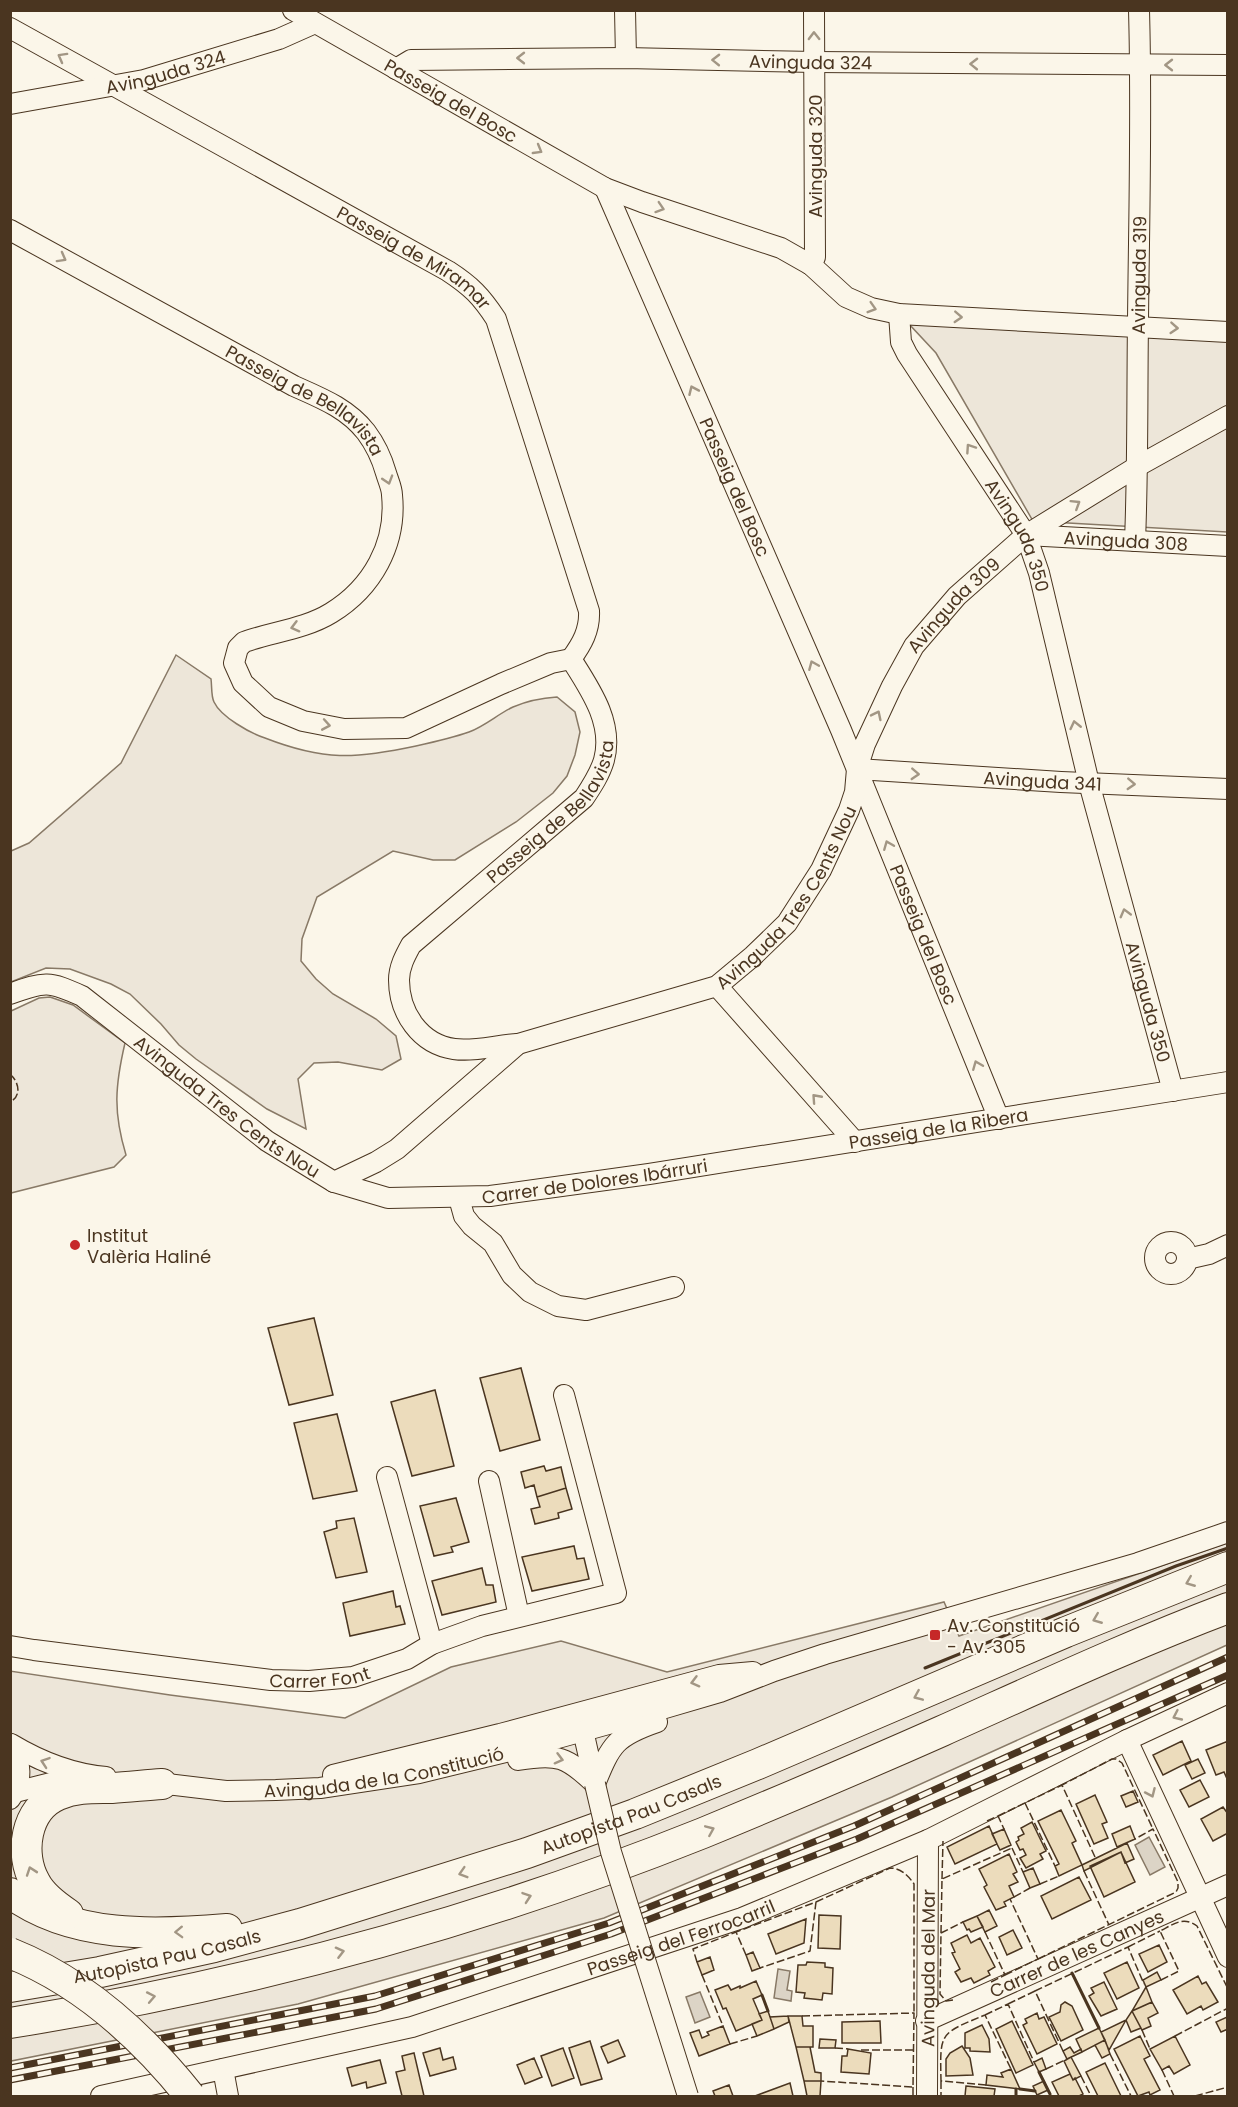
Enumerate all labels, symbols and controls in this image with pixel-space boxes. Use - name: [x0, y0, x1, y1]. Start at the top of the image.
- one-way arrow: [808, 32, 821, 41]
- street label: Avinguda 324: [104, 43, 229, 99]
- street label: Avinguda 324: [749, 48, 872, 75]
- street label: Passeig del Bosc: [380, 52, 522, 148]
- one-way arrow: [517, 52, 526, 65]
- one-way arrow: [57, 53, 68, 64]
- one-way arrow: [712, 53, 721, 66]
- one-way arrow: [970, 57, 979, 70]
- one-way arrow: [1165, 59, 1174, 71]
- street label: Avinguda 320: [803, 94, 828, 218]
- one-way arrow: [532, 142, 542, 154]
- street label: Passeig de Miramar: [333, 199, 497, 314]
- one-way arrow: [654, 201, 665, 213]
- street label: Avinguda 319: [1125, 216, 1152, 335]
- one-way arrow: [56, 251, 66, 262]
- one-way arrow: [866, 300, 877, 313]
- one-way arrow: [953, 310, 962, 323]
- one-way arrow: [1169, 321, 1178, 334]
- street label: Passeig de Bellavista: [221, 338, 390, 460]
- one-way arrow: [688, 386, 700, 397]
- street label: Passeig del Bosc: [694, 413, 776, 560]
- one-way arrow: [966, 443, 977, 454]
- one-way arrow: [381, 474, 393, 485]
- street label: Avinguda 350: [980, 474, 1056, 594]
- one-way arrow: [1070, 500, 1080, 512]
- street label: Avinguda 308: [1063, 525, 1189, 556]
- street label: Avinguda 309: [901, 551, 1005, 658]
- one-way arrow: [291, 620, 301, 632]
- one-way arrow: [808, 661, 820, 672]
- one-way arrow: [870, 710, 882, 721]
- one-way arrow: [321, 719, 330, 731]
- one-way arrow: [1070, 720, 1083, 730]
- street label: Passeig de Bellavista: [481, 739, 619, 888]
- street label: Avinguda 341: [983, 765, 1102, 796]
- one-way arrow: [911, 767, 920, 780]
- one-way arrow: [1126, 778, 1135, 791]
- street label: Avinguda Tres Cents Nou: [710, 801, 862, 995]
- one-way arrow: [883, 841, 895, 852]
- street label: Passeig del Bosc: [884, 861, 964, 1009]
- one-way arrow: [1119, 908, 1132, 918]
- street label: Avinguda 350: [1120, 939, 1177, 1065]
- street label: Avinguda Tres Cents Nou: [129, 1029, 325, 1183]
- one-way arrow: [972, 1060, 985, 1070]
- one-way arrow: [812, 1095, 823, 1105]
- street label: Passeig de la Ribera: [847, 1101, 1030, 1155]
- street label: Carrer de Dolores Ibárruri: [482, 1152, 709, 1209]
- place label: Institut Valèria Haliné: [87, 1223, 211, 1269]
- marker: Institut Valèria Haliné: [68, 1238, 82, 1252]
- one-way arrow: [1185, 1575, 1196, 1587]
- one-way arrow: [1093, 1612, 1104, 1624]
- place label: Av. Constitució - Av. 305: [947, 1613, 1080, 1659]
- marker: Av. Constitució - Av. 305: [928, 1628, 942, 1642]
- street label: Carrer Font: [269, 1660, 373, 1693]
- one-way arrow: [690, 1674, 700, 1687]
- one-way arrow: [914, 1689, 925, 1701]
- one-way arrow: [1173, 1709, 1184, 1721]
- street label: Avinguda de la Constitució: [264, 1740, 506, 1803]
- one-way arrow: [554, 1752, 564, 1765]
- one-way arrow: [41, 1756, 51, 1769]
- street label: Autopista Pau Casals: [537, 1768, 725, 1860]
- one-way arrow: [1144, 1786, 1156, 1797]
- one-way arrow: [704, 1825, 715, 1837]
- one-way arrow: [25, 1866, 38, 1877]
- one-way arrow: [458, 1866, 469, 1878]
- street label: Avinguda del Mar: [915, 1889, 940, 2047]
- one-way arrow: [521, 1891, 532, 1904]
- street label: Passeig del Ferrocarril: [584, 1893, 779, 1981]
- street label: Carrer de les Canyes: [985, 1903, 1168, 2003]
- street label: Autopista Pau Casals: [71, 1923, 264, 1989]
- one-way arrow: [175, 1925, 184, 1938]
- one-way arrow: [335, 1947, 345, 1959]
- one-way arrow: [145, 1991, 155, 2004]

